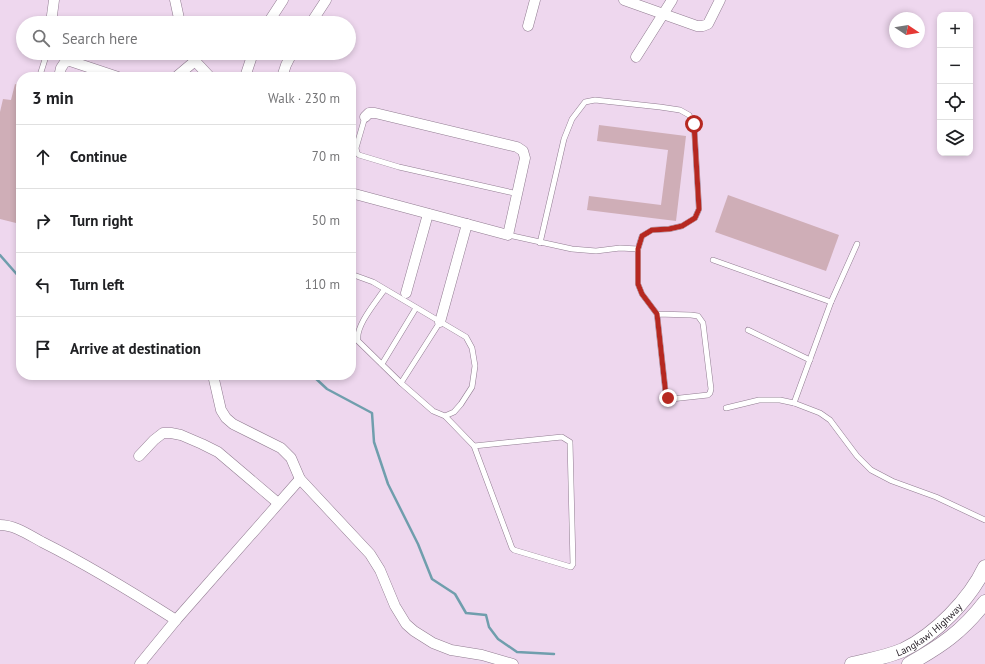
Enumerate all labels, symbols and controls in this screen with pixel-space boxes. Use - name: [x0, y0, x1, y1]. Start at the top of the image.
- north arrow: [889, 12, 925, 48]
- map controls: [937, 12, 973, 156]
- button: +: [937, 12, 973, 48]
- search box: [16, 16, 356, 60]
- icon: search: [30, 27, 52, 49]
- text: Search here: [62, 29, 138, 48]
- button: −: [937, 48, 973, 84]
- button: locate: [937, 84, 973, 120]
- text: 3 min: [32, 87, 73, 109]
- text: Walk · 230 m: [268, 90, 340, 107]
- route start: [685, 115, 703, 133]
- button: layers: [937, 120, 973, 156]
- icon: ahead: [32, 146, 54, 168]
- text: Continue: [70, 147, 127, 166]
- text: 70 m: [312, 148, 340, 165]
- icon: right: [32, 210, 54, 232]
- text: Turn right: [70, 211, 133, 230]
- text: 50 m: [312, 212, 340, 229]
- icon: left: [32, 274, 54, 296]
- text: Turn left: [70, 275, 124, 294]
- text: 110 m: [305, 276, 340, 293]
- icon: arrive: [32, 338, 54, 360]
- text: Arrive at destination: [70, 339, 201, 358]
- route end: [659, 389, 677, 407]
- street label: Langkawi Highway: [894, 600, 965, 659]

